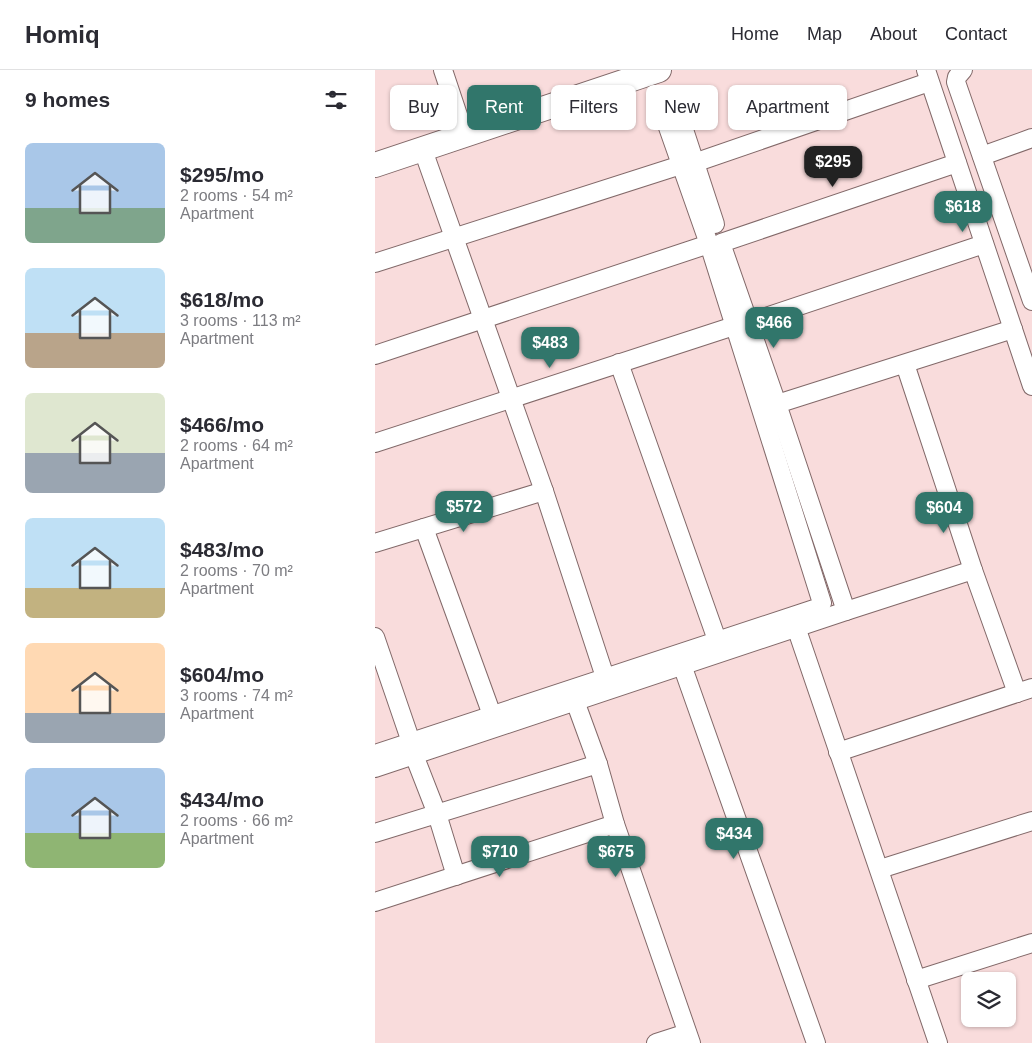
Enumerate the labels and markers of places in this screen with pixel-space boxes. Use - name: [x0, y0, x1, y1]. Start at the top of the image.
- pin: $295: [803, 146, 863, 188]
- pin: $618: [933, 190, 993, 233]
- pin: $466: [744, 306, 804, 349]
- pin: $483: [520, 326, 580, 369]
- pin: $572: [434, 490, 494, 533]
- pin: $604: [914, 492, 974, 534]
- pin: $434: [704, 818, 764, 860]
- pin: $710: [470, 836, 530, 878]
- pin: $675: [586, 836, 646, 878]

